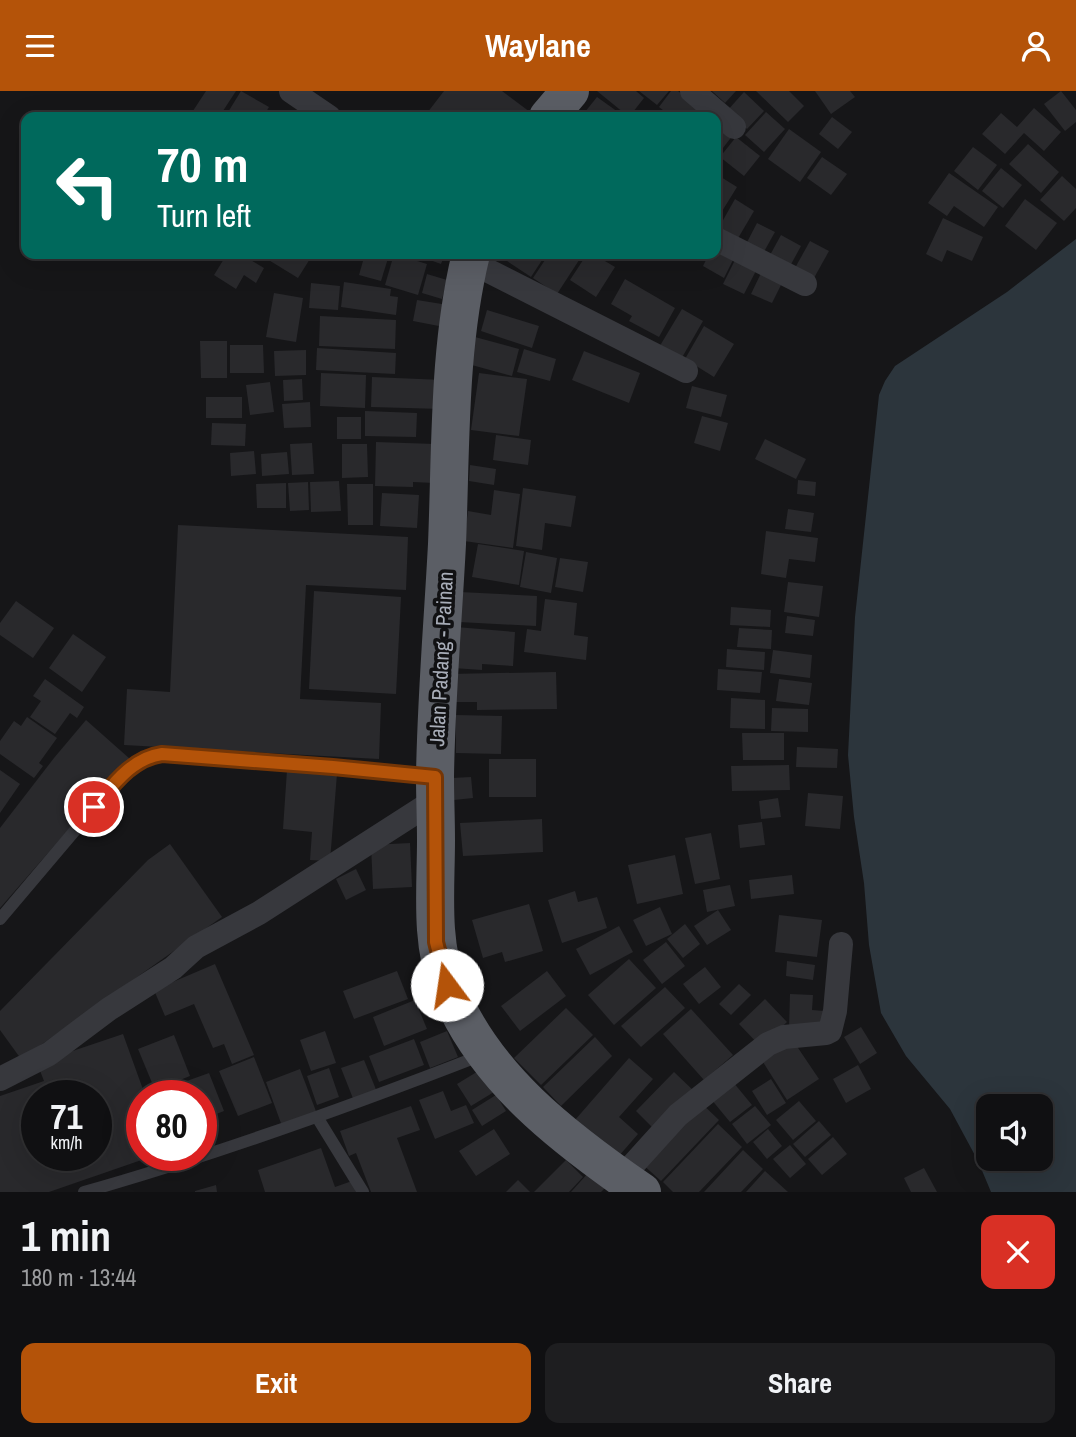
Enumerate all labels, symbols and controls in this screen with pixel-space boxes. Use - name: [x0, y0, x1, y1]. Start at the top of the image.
- text: Waylane: [485, 24, 591, 67]
- icon: menu: [21, 27, 59, 65]
- icon: person: [1017, 27, 1055, 65]
- text: 70 m: [157, 131, 249, 197]
- icon: left: [42, 140, 133, 231]
- text: Turn left: [157, 194, 251, 237]
- street label: Jalan Padang - Painan: [422, 571, 460, 747]
- pin: [64, 777, 124, 837]
- icon: arrive: [75, 788, 113, 826]
- position arrow: [410, 948, 484, 1022]
- speed limit sign: 80: [126, 1080, 217, 1171]
- text: 71: [51, 1093, 82, 1140]
- map controls: [976, 1094, 1053, 1171]
- button: sound: [976, 1094, 1053, 1171]
- text: km/h: [51, 1130, 83, 1155]
- text: 1 min: [21, 1208, 111, 1264]
- button: close: [981, 1215, 1055, 1289]
- text: 180 m · 13:44: [21, 1262, 136, 1293]
- button: Exit: [21, 1343, 531, 1423]
- button: Share: [545, 1343, 1055, 1423]

